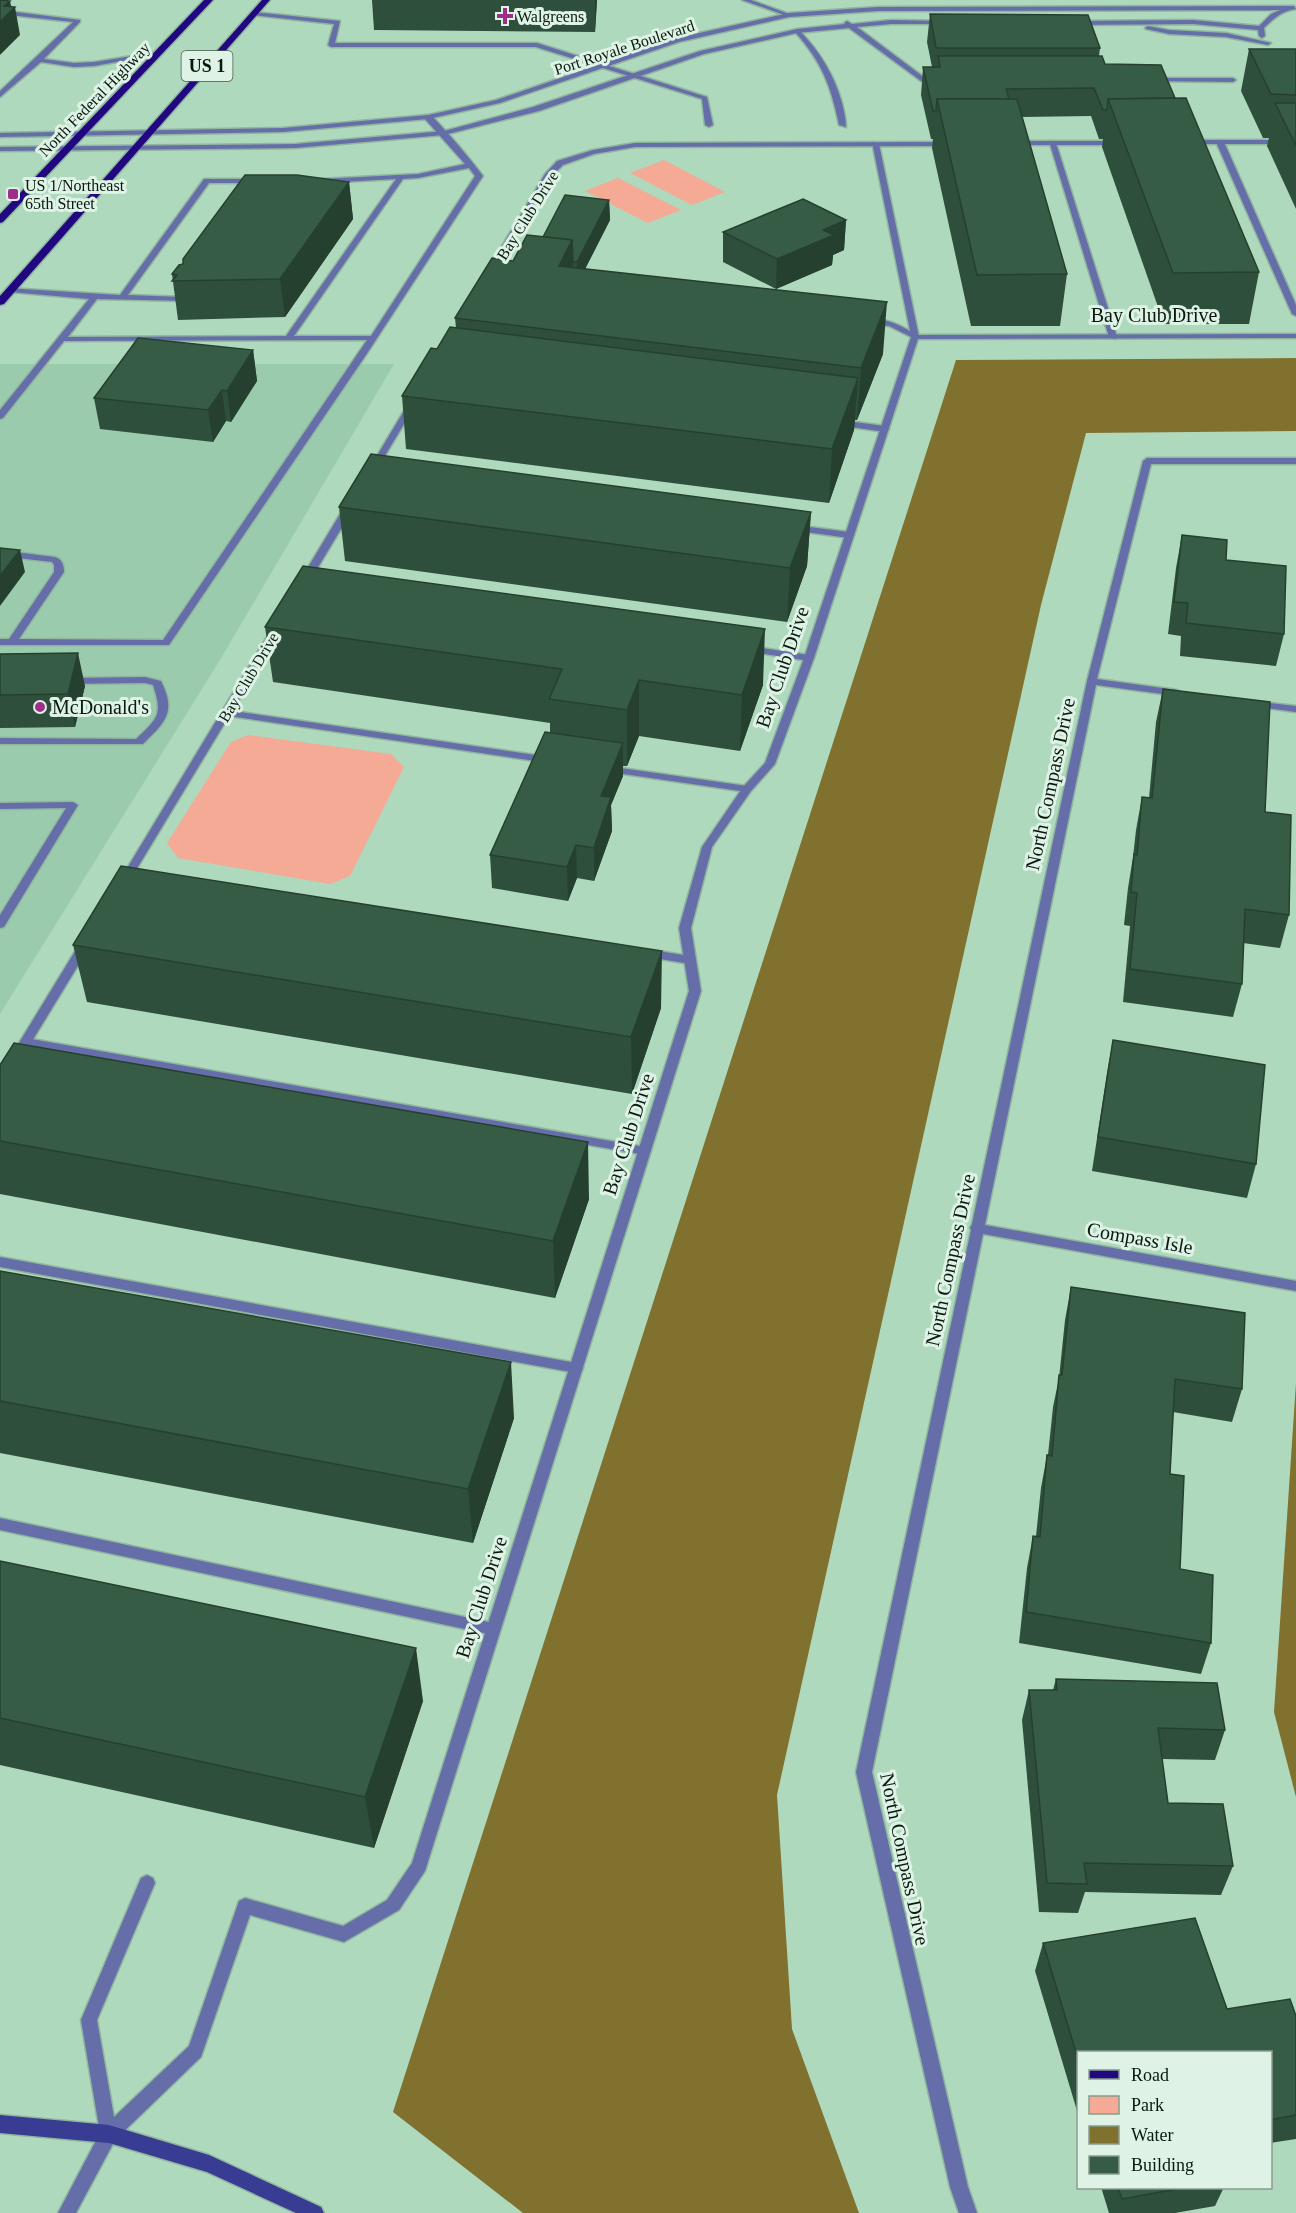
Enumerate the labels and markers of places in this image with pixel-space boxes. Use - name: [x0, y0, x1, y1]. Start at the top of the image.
- place label: Walgreens: [517, 8, 584, 26]
- marker: Walgreens: [498, 9, 512, 23]
- place label: US 1/Northeast 65th Street: [25, 177, 125, 212]
- marker: US 1/Northeast 65th Street: [6, 187, 20, 201]
- place label: McDonald's: [52, 696, 149, 718]
- marker: McDonald's: [33, 700, 47, 714]

